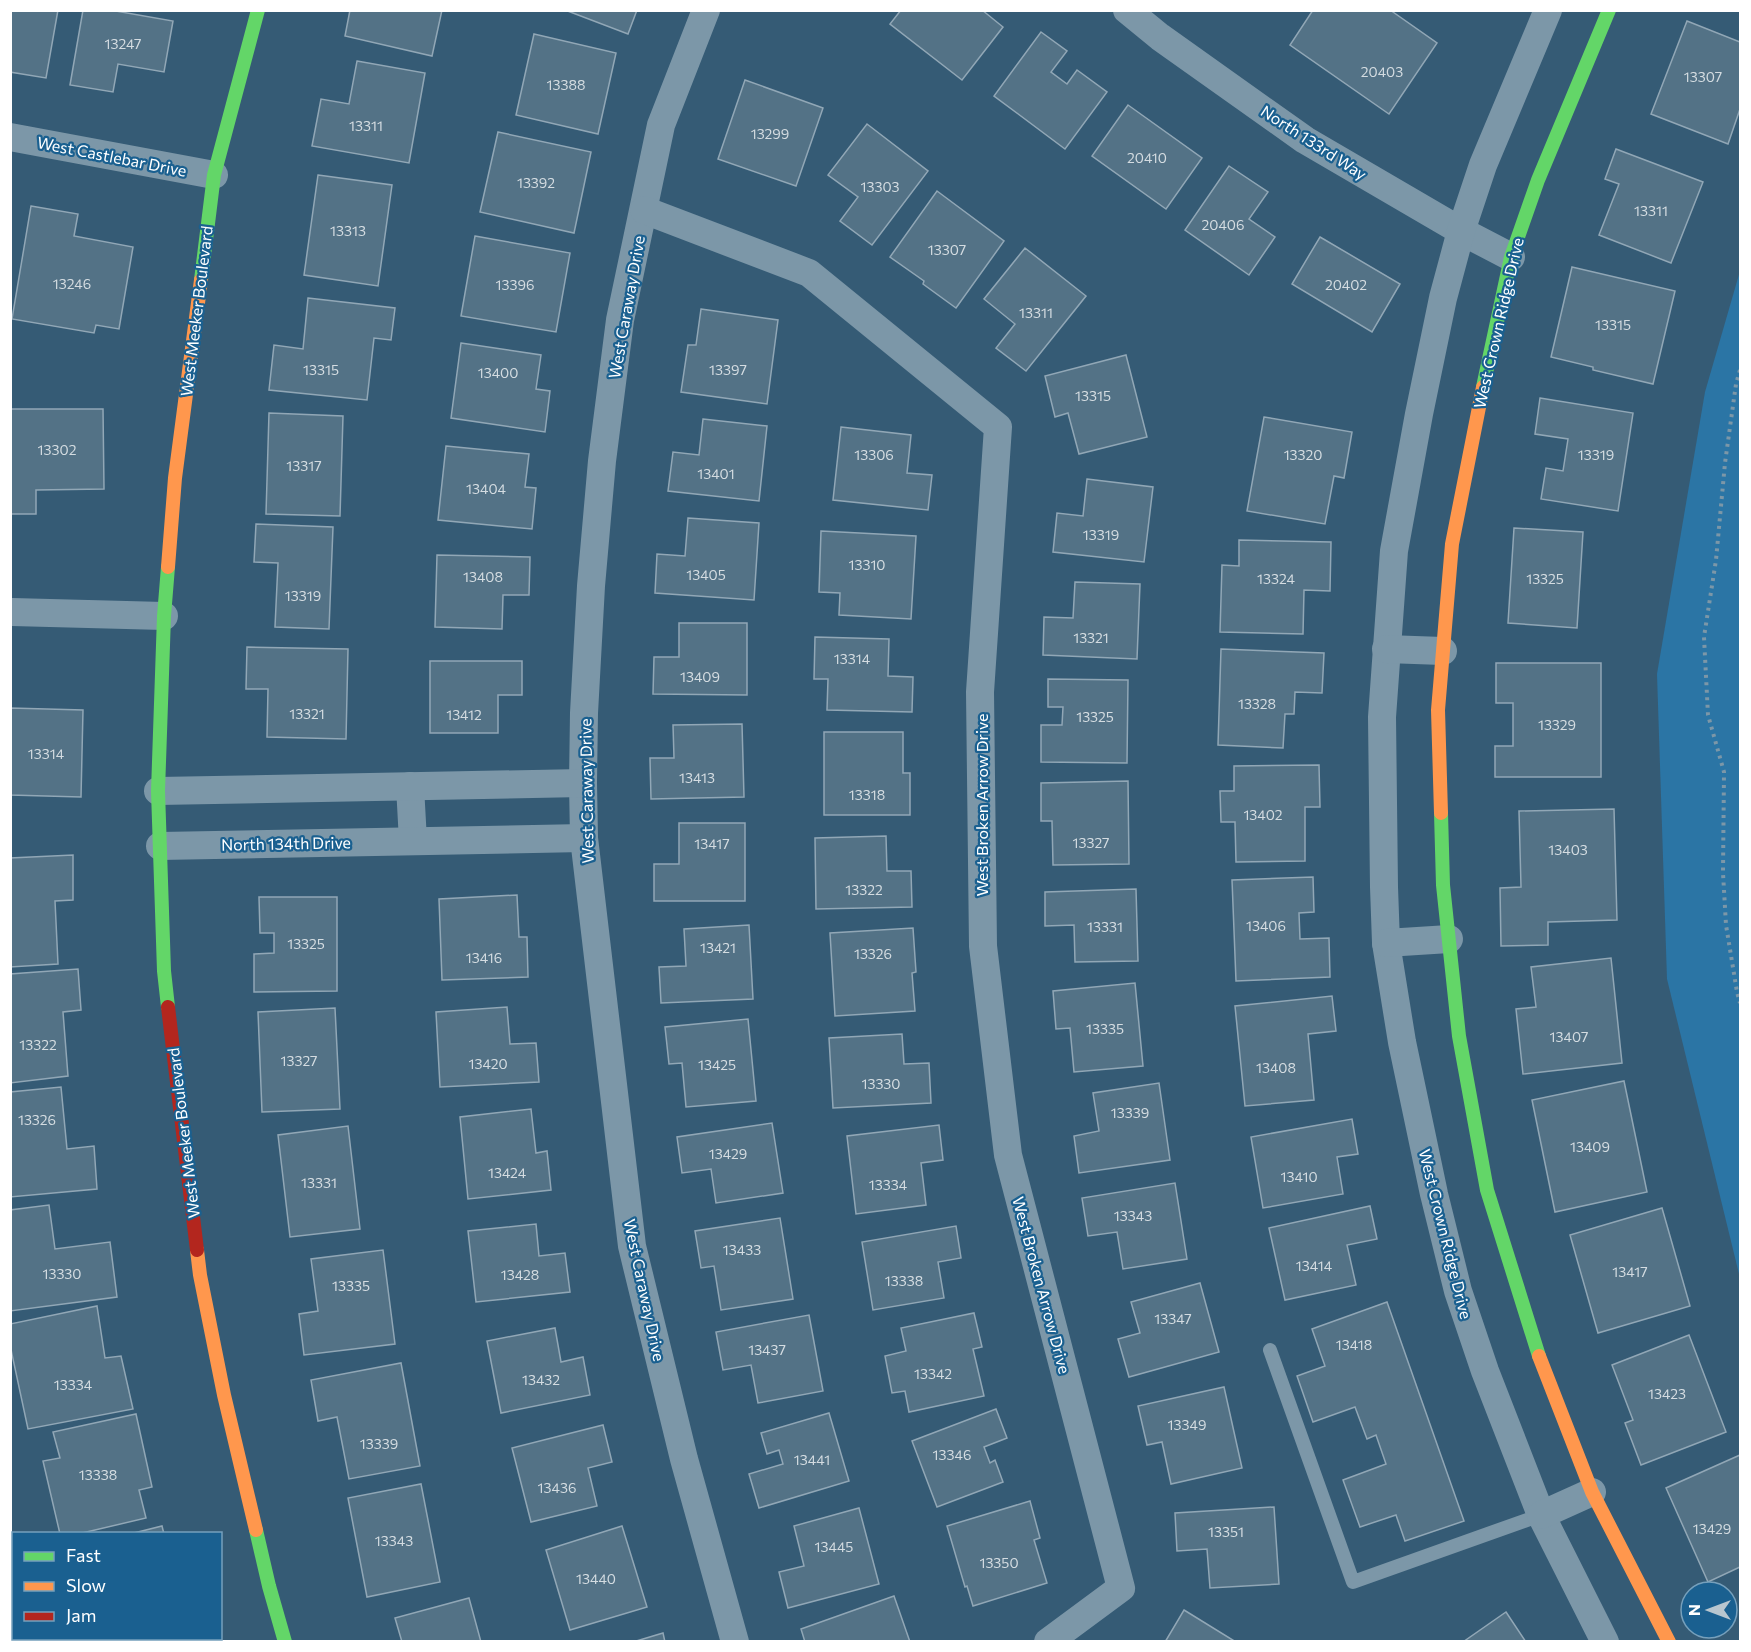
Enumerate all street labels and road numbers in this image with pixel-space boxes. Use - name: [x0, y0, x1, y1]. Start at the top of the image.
- street label: North 133rd Way: [1258, 101, 1370, 183]
- street label: West Castlebar Drive: [36, 132, 188, 180]
- street label: West Meeker Boulevard: [176, 225, 216, 397]
- street label: West Caraway Drive: [604, 234, 648, 380]
- street label: West Crown Ridge Drive: [1469, 236, 1527, 410]
- street label: West Broken Arrow Drive: [972, 714, 991, 896]
- street label: West Caraway Drive: [575, 718, 597, 864]
- street label: North 134th Drive: [221, 832, 351, 854]
- street label: West Meeker Boulevard: [163, 1047, 203, 1219]
- street label: West Crown Ridge Drive: [1416, 1147, 1476, 1321]
- street label: West Broken Arrow Drive: [1009, 1194, 1075, 1376]
- street label: West Caraway Drive: [621, 1217, 669, 1363]

